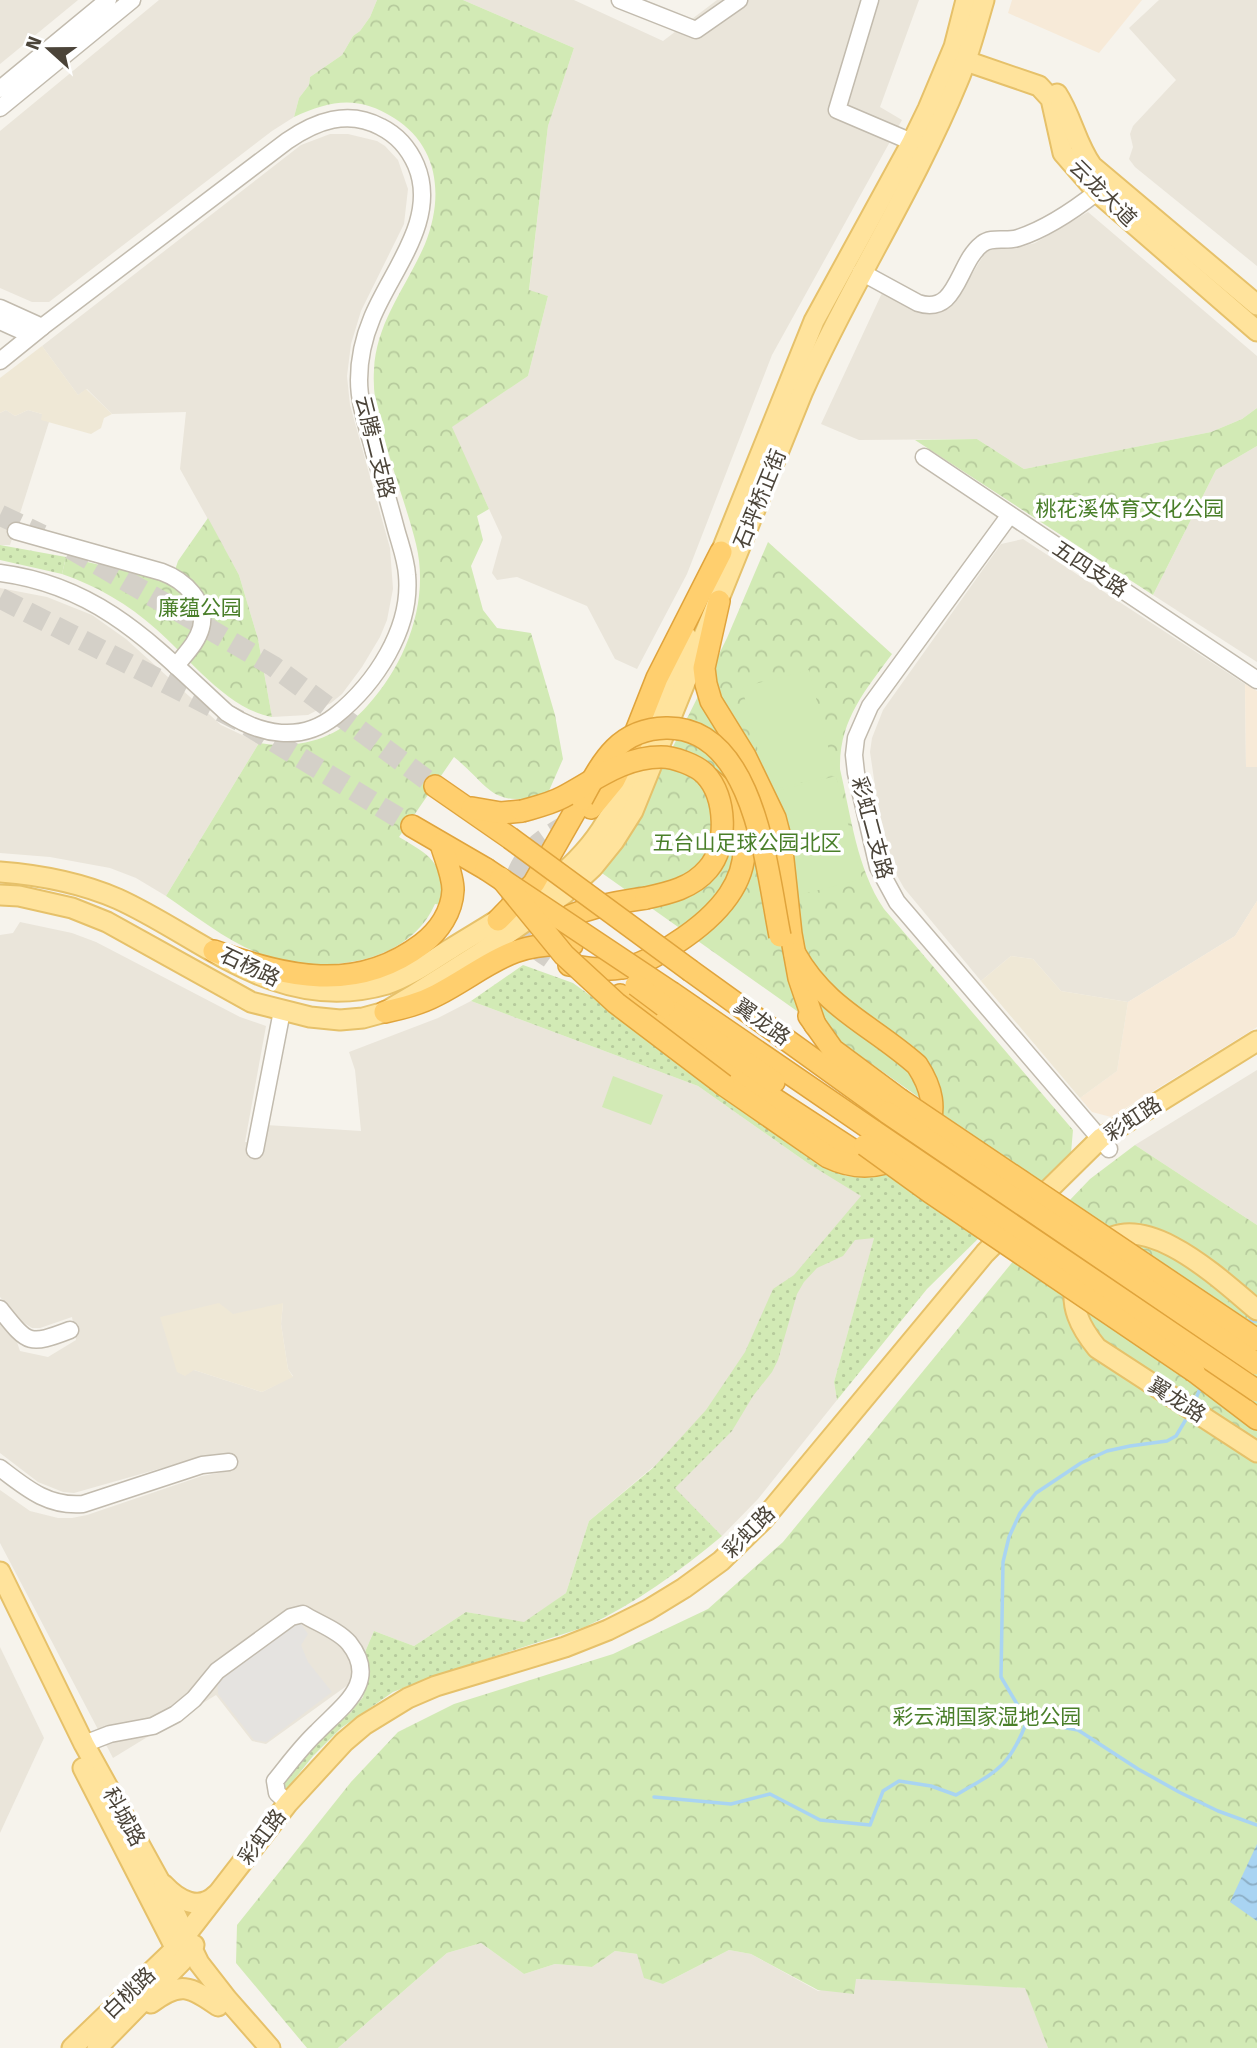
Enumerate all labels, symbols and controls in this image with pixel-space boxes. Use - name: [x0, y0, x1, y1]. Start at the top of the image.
- north arrow: [14, 14, 84, 84]
- text: N: [21, 33, 47, 53]
- street label: 云龙大道: [1064, 154, 1142, 232]
- street label: 云腾二支路: [350, 393, 400, 501]
- street label: 石坪桥正街: [728, 445, 792, 553]
- park label: 桃花溪体育文化公园: [1036, 496, 1225, 522]
- street label: 五四支路: [1048, 535, 1132, 603]
- park label: 廉蕴公园: [158, 595, 242, 621]
- street label: 彩虹二支路: [846, 774, 898, 882]
- park label: 五台山足球公园北区: [653, 830, 842, 856]
- street label: 石杨路: [216, 942, 284, 992]
- street label: 翼龙路: [729, 993, 795, 1051]
- street label: 彩虹路: [1100, 1091, 1166, 1147]
- street label: 翼龙路: [1144, 1372, 1210, 1428]
- street label: 彩虹路: [718, 1501, 780, 1563]
- park label: 彩云湖国家湿地公园: [893, 1704, 1082, 1730]
- street label: 科城路: [97, 1783, 151, 1851]
- street label: 彩虹路: [233, 1804, 291, 1870]
- street label: 白桃路: [97, 1962, 161, 2024]

